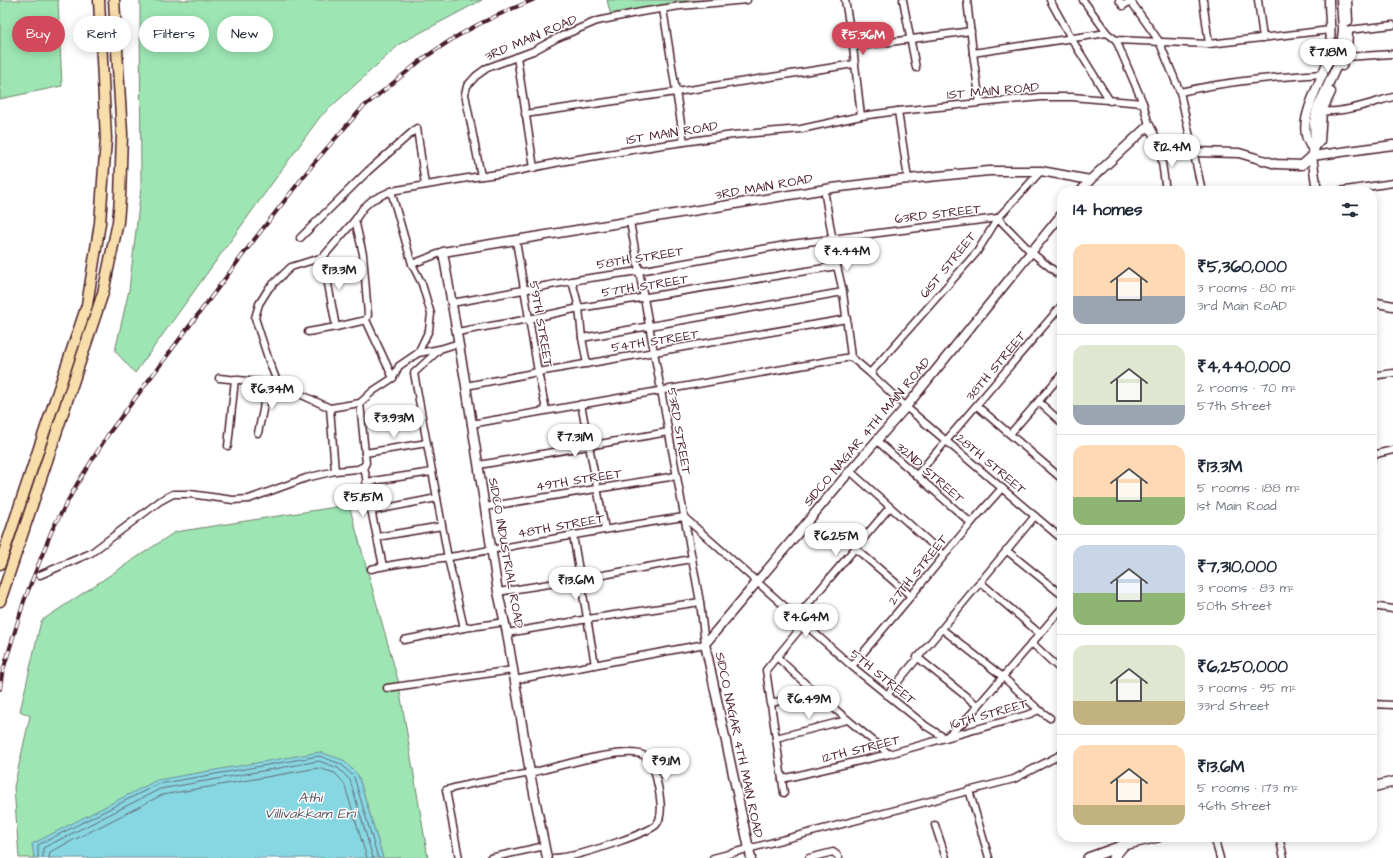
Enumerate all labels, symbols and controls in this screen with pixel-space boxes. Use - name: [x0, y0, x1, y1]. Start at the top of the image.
- street label: 3RD MAIN ROAD: [482, 10, 580, 66]
- chip: Buy: [12, 16, 65, 52]
- chip: Rent: [73, 16, 131, 52]
- chip: Filters: [139, 16, 209, 52]
- chip: New: [217, 16, 273, 52]
- pin: ₹5.36M: [830, 22, 896, 56]
- text: ₹5.36M: [841, 26, 885, 44]
- pin: ₹7.18M: [1295, 39, 1361, 73]
- text: ₹7.18M: [1309, 43, 1347, 61]
- street label: 1ST MAIN ROAD: [946, 78, 1040, 104]
- street label: 1ST MAIN ROAD: [625, 117, 720, 149]
- pin: ₹12.4M: [1139, 134, 1205, 168]
- text: ₹12.4M: [1153, 138, 1191, 156]
- street label: 3RD MAIN ROAD: [714, 169, 815, 204]
- text: 14 homes: [1073, 198, 1143, 222]
- icon: filters: [1339, 199, 1361, 221]
- street label: 63RD STREET: [894, 200, 983, 228]
- street label: 61ST STREET: [916, 227, 981, 302]
- pin: ₹4.44M: [814, 238, 880, 272]
- street label: 58TH STREET: [595, 242, 686, 274]
- text: ₹4.44M: [824, 242, 870, 260]
- text: ₹5,360,000: [1197, 255, 1287, 279]
- pin: ₹13.3M: [306, 257, 372, 291]
- icon: home: [1105, 260, 1153, 308]
- text: ₹13.3M: [322, 261, 356, 279]
- street label: 57TH STREET: [600, 270, 691, 302]
- text: 3 rooms · 80 m²: [1197, 279, 1296, 297]
- street label: 59TH STREET: [525, 280, 558, 369]
- text: 3rd Main RoAD: [1197, 297, 1287, 315]
- street label: 54TH STREET: [610, 325, 701, 357]
- street label: 38TH STREET: [962, 327, 1031, 405]
- street label: SIDCO NAGAR 4TH MAIN ROAD: [799, 353, 935, 510]
- text: ₹4,440,000: [1197, 355, 1290, 379]
- icon: home: [1105, 361, 1153, 409]
- pin: ₹6.34M: [239, 376, 305, 410]
- text: 2 rooms · 70 m²: [1197, 379, 1297, 397]
- text: ₹6.34M: [250, 380, 294, 398]
- street label: 53RD STREET: [663, 386, 696, 477]
- text: 57th Street: [1197, 397, 1271, 415]
- pin: ₹3.93M: [361, 405, 427, 439]
- text: ₹3.93M: [374, 409, 414, 427]
- pin: ₹7.31M: [542, 424, 608, 458]
- text: ₹7.31M: [557, 428, 593, 446]
- street label: 28TH STREET: [952, 429, 1031, 499]
- street label: 32ND STREET: [892, 438, 969, 508]
- text: ₹13.3M: [1197, 455, 1243, 479]
- icon: home: [1105, 461, 1153, 509]
- street label: 49TH STREET: [535, 464, 624, 496]
- street label: SIDCO INDUSTRIAL ROAD: [484, 476, 528, 630]
- text: 5 rooms · 188 m²: [1197, 479, 1301, 497]
- pin: ₹5.15M: [330, 484, 396, 518]
- text: ₹5.15M: [343, 488, 383, 506]
- text: 1st Main Road: [1197, 497, 1277, 515]
- street label: 48TH STREET: [516, 509, 607, 542]
- pin: ₹6.25M: [803, 523, 869, 557]
- text: ₹6.25M: [814, 527, 858, 545]
- street label: 27TH STREET: [884, 530, 953, 609]
- text: ₹7,310,000: [1197, 555, 1277, 579]
- icon: home: [1105, 561, 1153, 609]
- pin: ₹13.6M: [543, 567, 609, 601]
- text: ₹13.6M: [558, 571, 594, 589]
- text: 3 rooms · 83 m²: [1197, 579, 1295, 597]
- text: 50th Street: [1197, 597, 1271, 615]
- pin: ₹4.64M: [773, 604, 839, 638]
- text: ₹4.64M: [783, 608, 829, 626]
- street label: 5TH STREET: [846, 645, 920, 710]
- street label: SIDCO NAGAR 4TH MAIN ROAD: [711, 651, 768, 840]
- text: ₹6,250,000: [1197, 655, 1288, 679]
- icon: home: [1105, 661, 1153, 709]
- text: 3 rooms · 95 m²: [1197, 679, 1296, 697]
- pin: ₹6.49M: [776, 686, 842, 720]
- text: ₹6.49M: [787, 690, 831, 708]
- street label: 16TH STREET: [948, 694, 1031, 734]
- text: 33rd Street: [1197, 697, 1269, 715]
- street label: 12TH STREET: [820, 730, 903, 767]
- pin: ₹9.1M: [638, 748, 694, 782]
- text: ₹9.1M: [651, 752, 681, 770]
- text: ₹13.6M: [1197, 755, 1245, 779]
- icon: home: [1105, 761, 1153, 809]
- text: 5 rooms · 173 m²: [1197, 779, 1299, 797]
- water label: Athi Villivakkam Eri: [265, 788, 357, 824]
- text: 46th Street: [1197, 797, 1271, 815]

